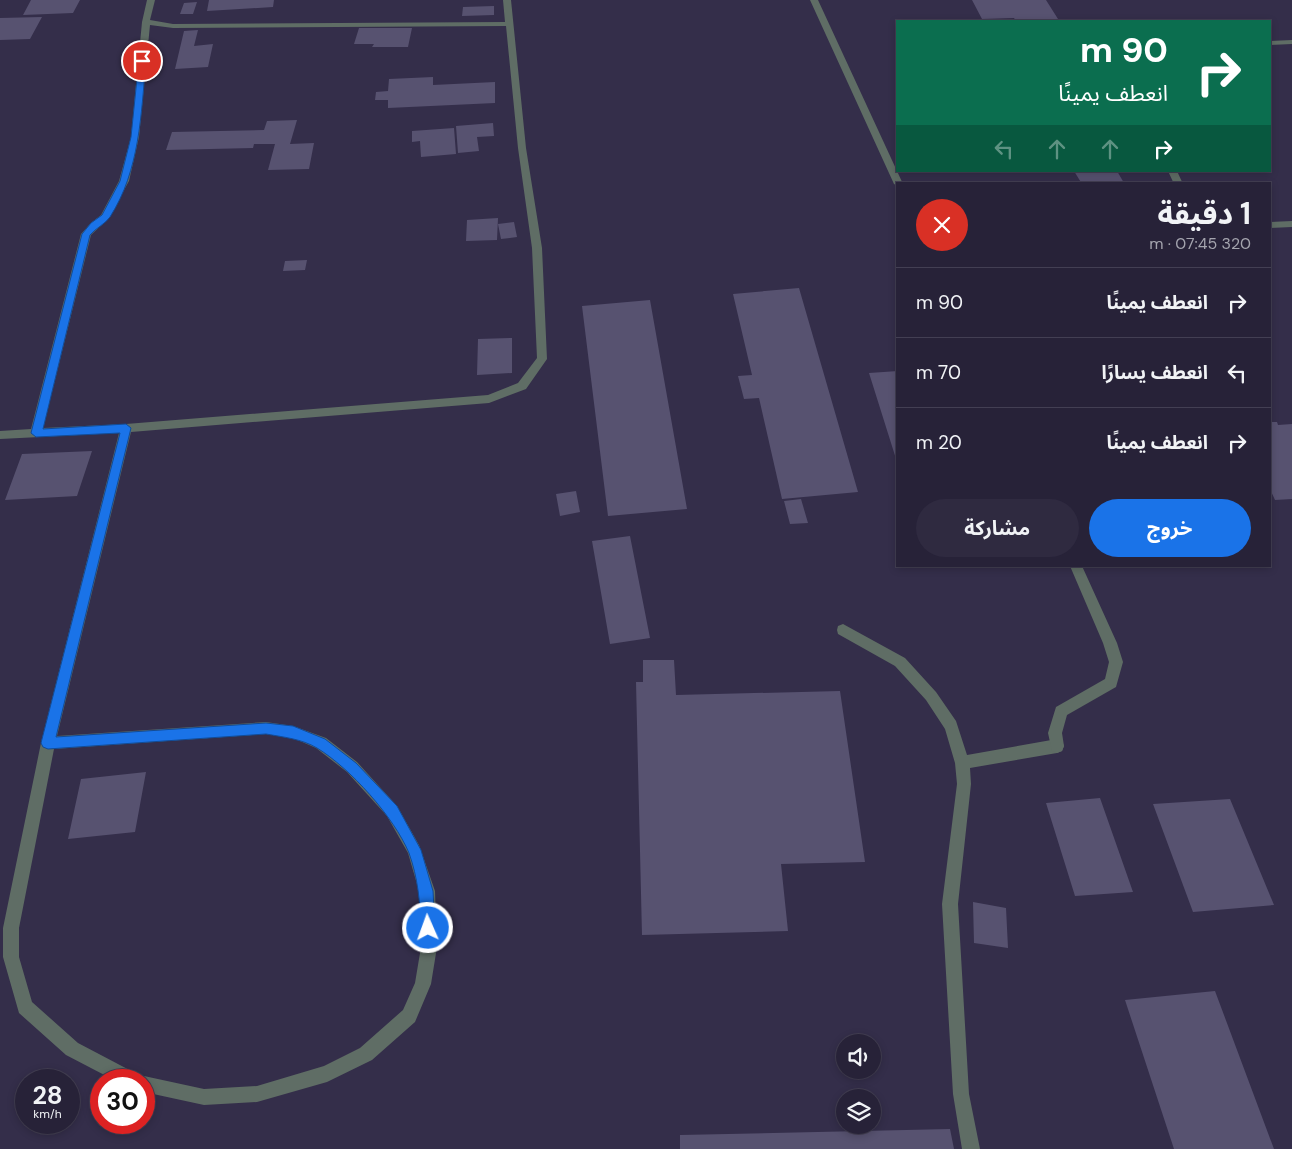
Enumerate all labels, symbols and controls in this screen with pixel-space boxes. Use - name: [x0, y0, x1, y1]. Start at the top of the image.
- text: 90 m: [1080, 27, 1168, 73]
- pin: [121, 40, 163, 82]
- icon: right: [1186, 40, 1251, 105]
- icon: arrive: [128, 47, 156, 75]
- text: انعطف يمينًا: [1058, 79, 1168, 108]
- icon: left: [990, 135, 1018, 163]
- icon: ahead: [1043, 135, 1071, 163]
- icon: ahead: [1096, 135, 1124, 163]
- icon: right: [1149, 135, 1177, 163]
- text: 1 دقيقة: [1158, 194, 1251, 233]
- button: close: [916, 199, 968, 251]
- text: 320 m · 07:45: [1149, 233, 1251, 254]
- icon: right: [1223, 289, 1251, 317]
- text: 90 m: [916, 290, 963, 315]
- text: انعطف يمينًا: [1106, 290, 1208, 315]
- icon: left: [1223, 359, 1251, 387]
- text: 70 m: [916, 360, 961, 385]
- text: انعطف يسارًا: [1101, 360, 1208, 385]
- icon: right: [1223, 429, 1251, 457]
- text: 20 m: [916, 430, 962, 455]
- text: انعطف يمينًا: [1106, 430, 1208, 455]
- button: مشاركة: [916, 499, 1079, 557]
- button: خروج: [1089, 499, 1251, 557]
- position arrow: [401, 901, 453, 953]
- map controls: [836, 1034, 881, 1134]
- button: sound: [836, 1034, 881, 1079]
- speed limit sign: 30: [90, 1069, 155, 1134]
- text: 28: [32, 1079, 63, 1112]
- button: layers: [836, 1089, 881, 1134]
- text: km/h: [33, 1106, 62, 1122]

